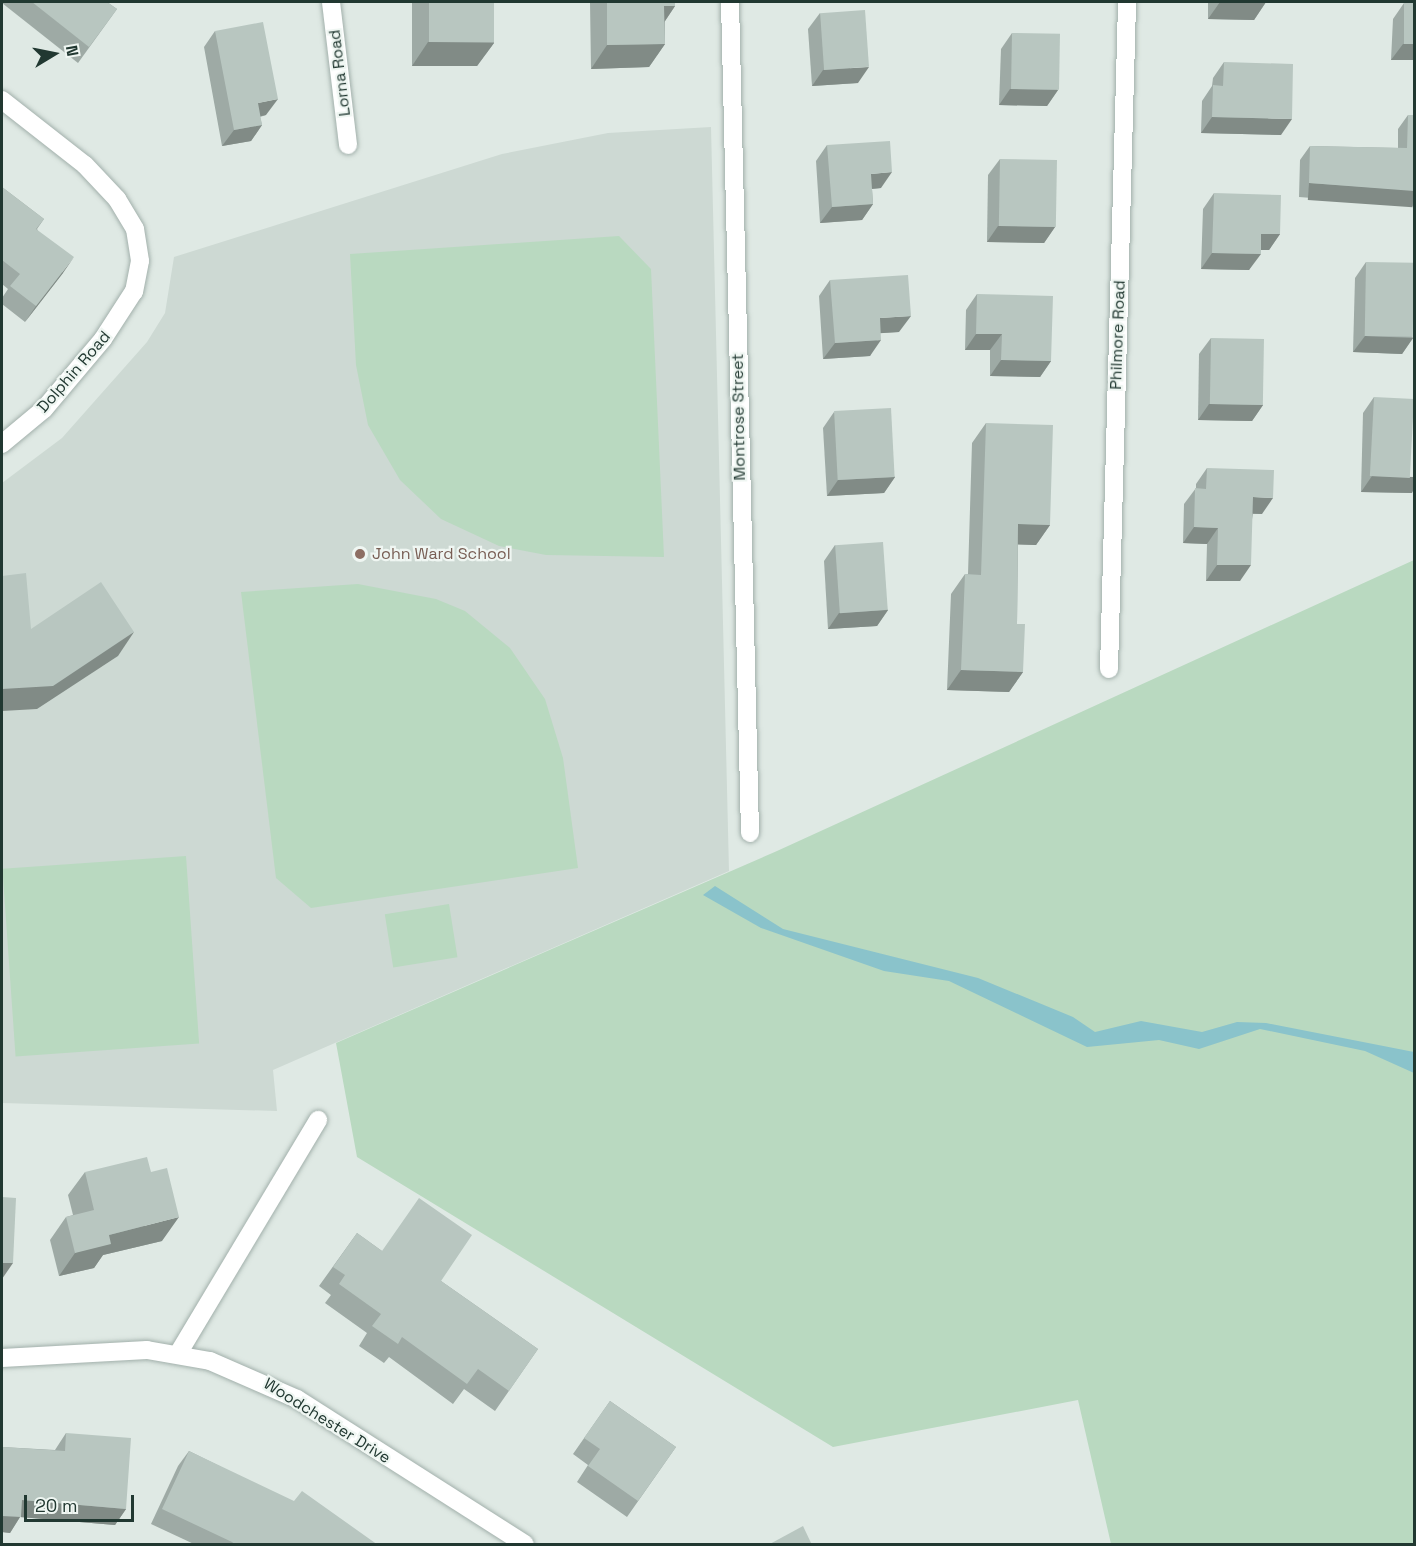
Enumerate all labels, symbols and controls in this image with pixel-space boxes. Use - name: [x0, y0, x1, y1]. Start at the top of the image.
- north arrow: [24, 24, 84, 84]
- street label: Lorna Road: [325, 29, 355, 117]
- text: N: [61, 44, 83, 58]
- street label: Philmore Road: [1106, 280, 1130, 390]
- street label: Dolphin Road: [33, 327, 115, 417]
- street label: Montrose Street: [728, 353, 750, 481]
- place label: John Ward School: [372, 544, 511, 564]
- marker: John Ward School: [353, 547, 367, 561]
- street label: Woodchester Drive: [260, 1374, 394, 1468]
- scale bar: [27, 1483, 136, 1521]
- text: 20 m: [35, 1494, 78, 1517]

